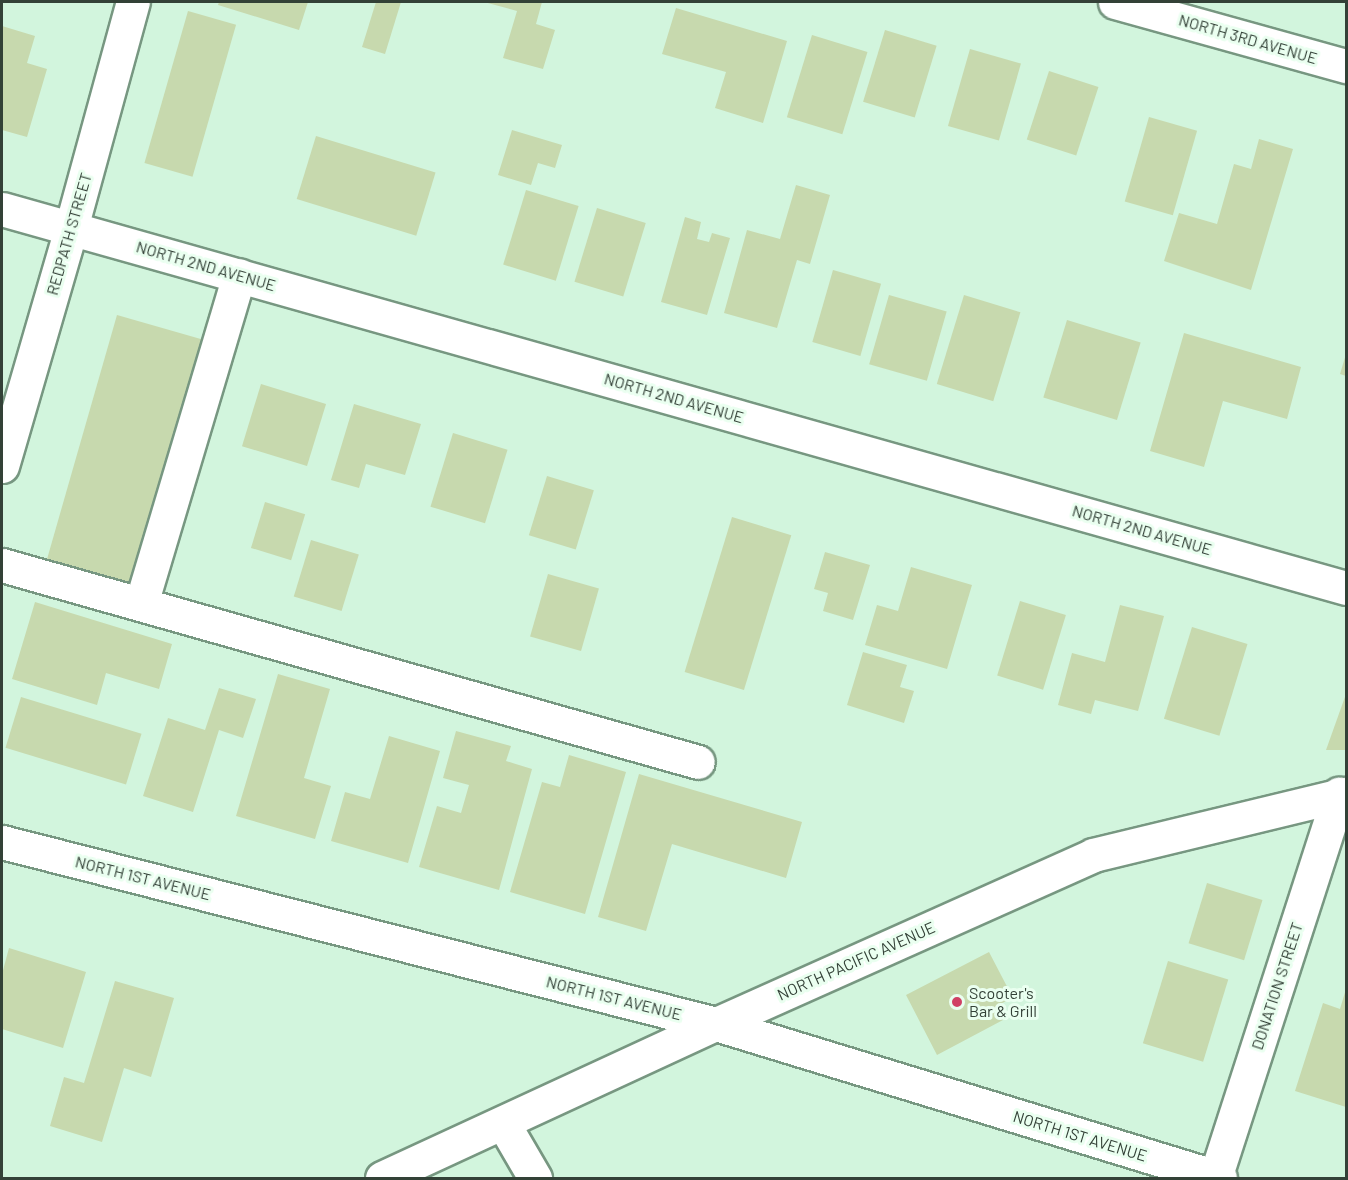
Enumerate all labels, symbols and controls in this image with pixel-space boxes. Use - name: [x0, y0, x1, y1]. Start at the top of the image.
- street label: NORTH 3RD AVENUE: [1177, 10, 1319, 68]
- street label: REDPATH STREET: [42, 171, 96, 297]
- street label: NORTH 2ND AVENUE: [134, 237, 278, 295]
- street label: NORTH 2ND AVENUE: [602, 369, 746, 427]
- street label: NORTH 2ND AVENUE: [1070, 501, 1214, 559]
- street label: NORTH 1ST AVENUE: [73, 852, 213, 904]
- street label: NORTH PACIFIC AVENUE: [774, 918, 938, 1004]
- street label: DONATION STREET: [1247, 920, 1307, 1052]
- street label: NORTH 1ST AVENUE: [544, 972, 684, 1024]
- place label: Scooter's Bar & Grill: [969, 983, 1037, 1021]
- marker: Scooter's Bar & Grill: [950, 995, 964, 1009]
- street label: NORTH 1ST AVENUE: [1011, 1107, 1149, 1165]

